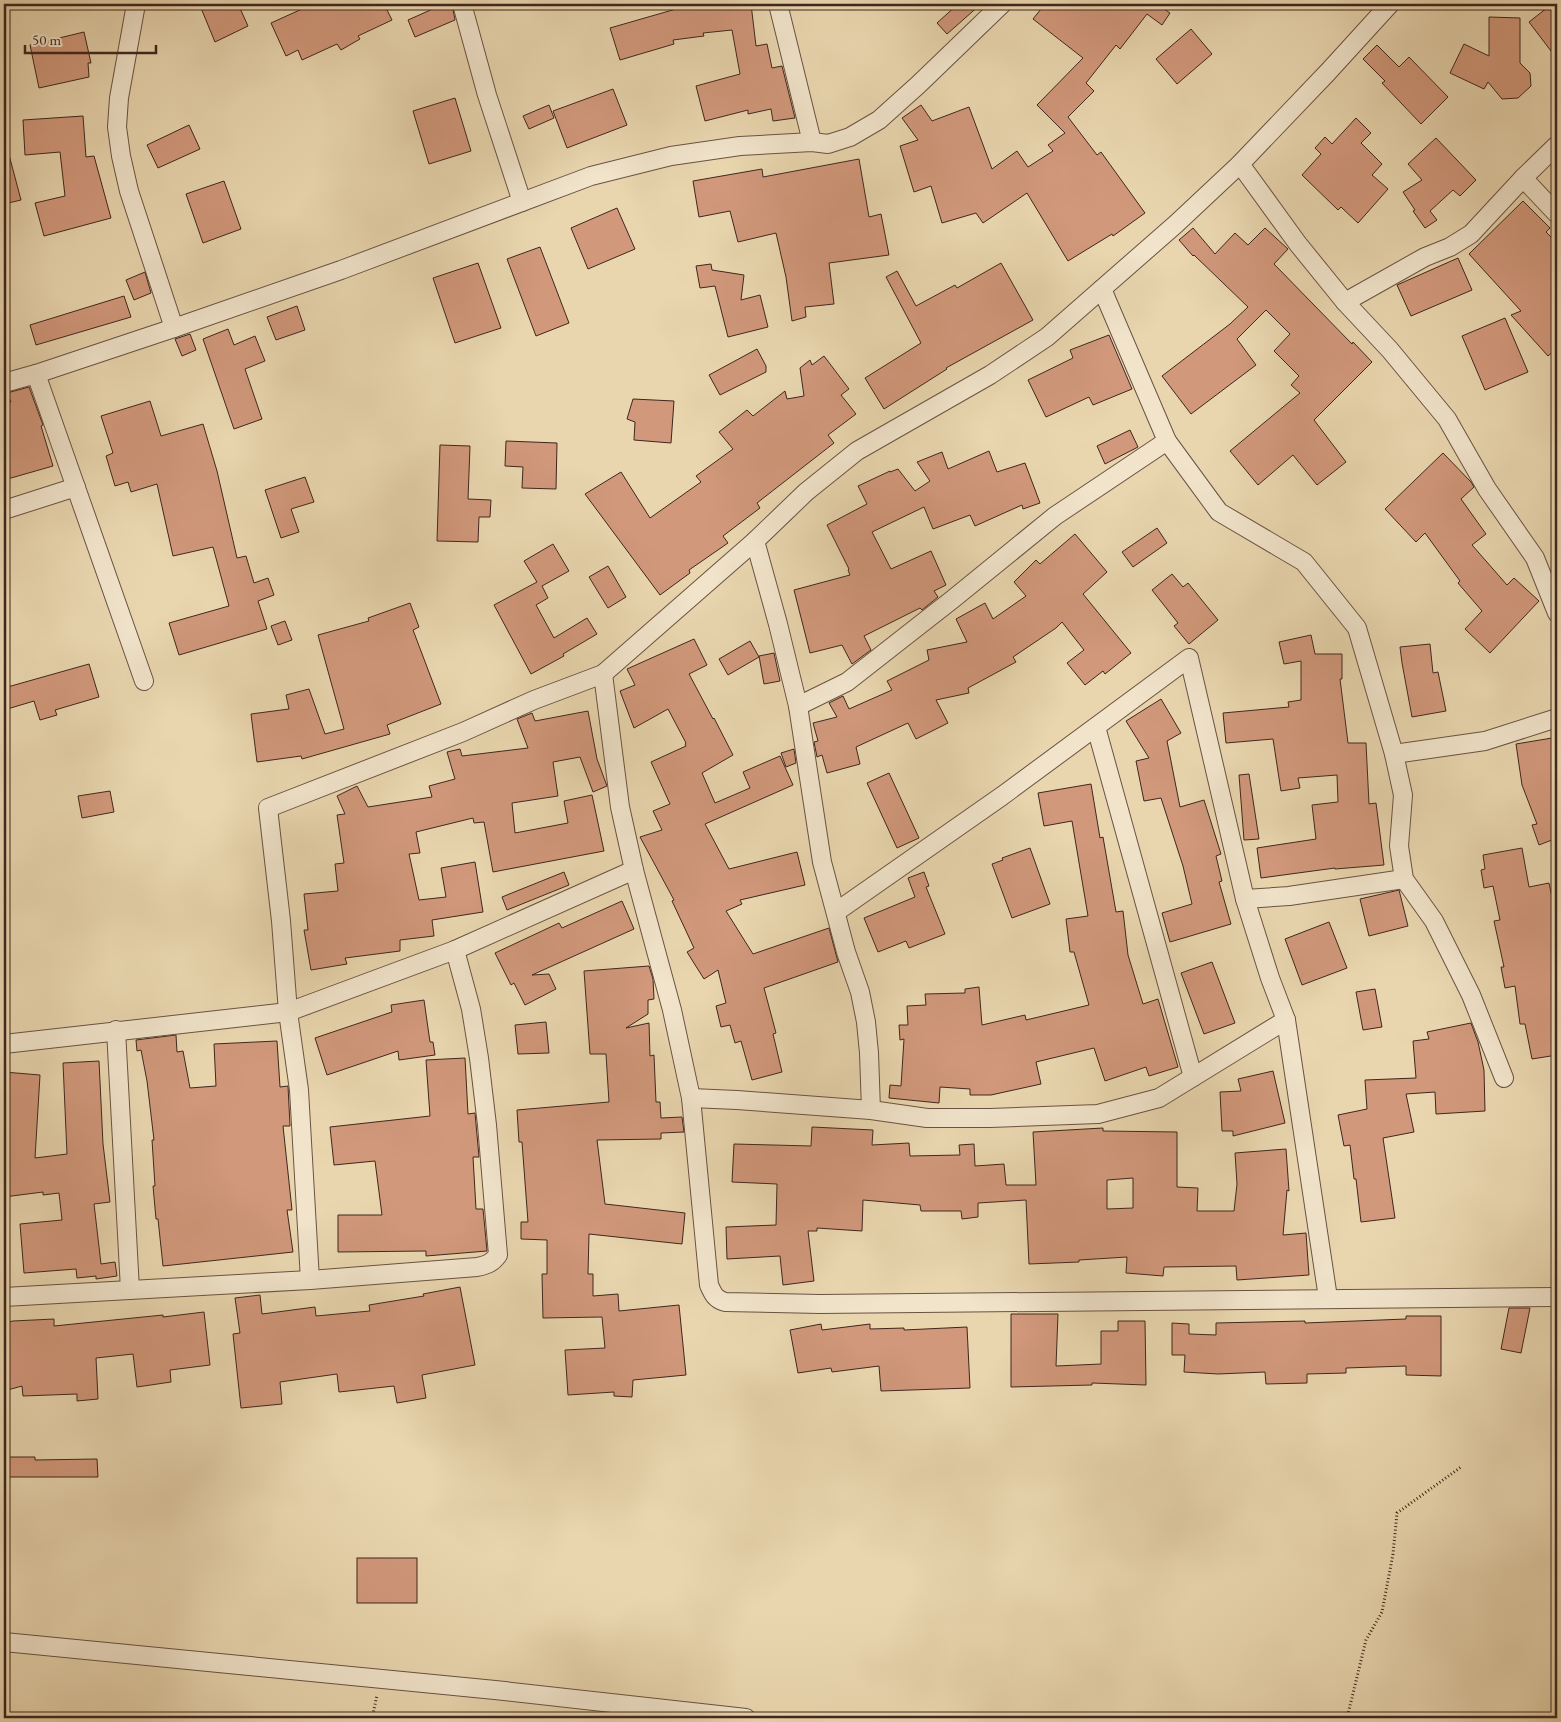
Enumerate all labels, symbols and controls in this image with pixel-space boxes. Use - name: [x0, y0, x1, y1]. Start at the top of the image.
- scale bar: [25, 22, 156, 54]
- text: 50 m: [32, 30, 61, 49]

